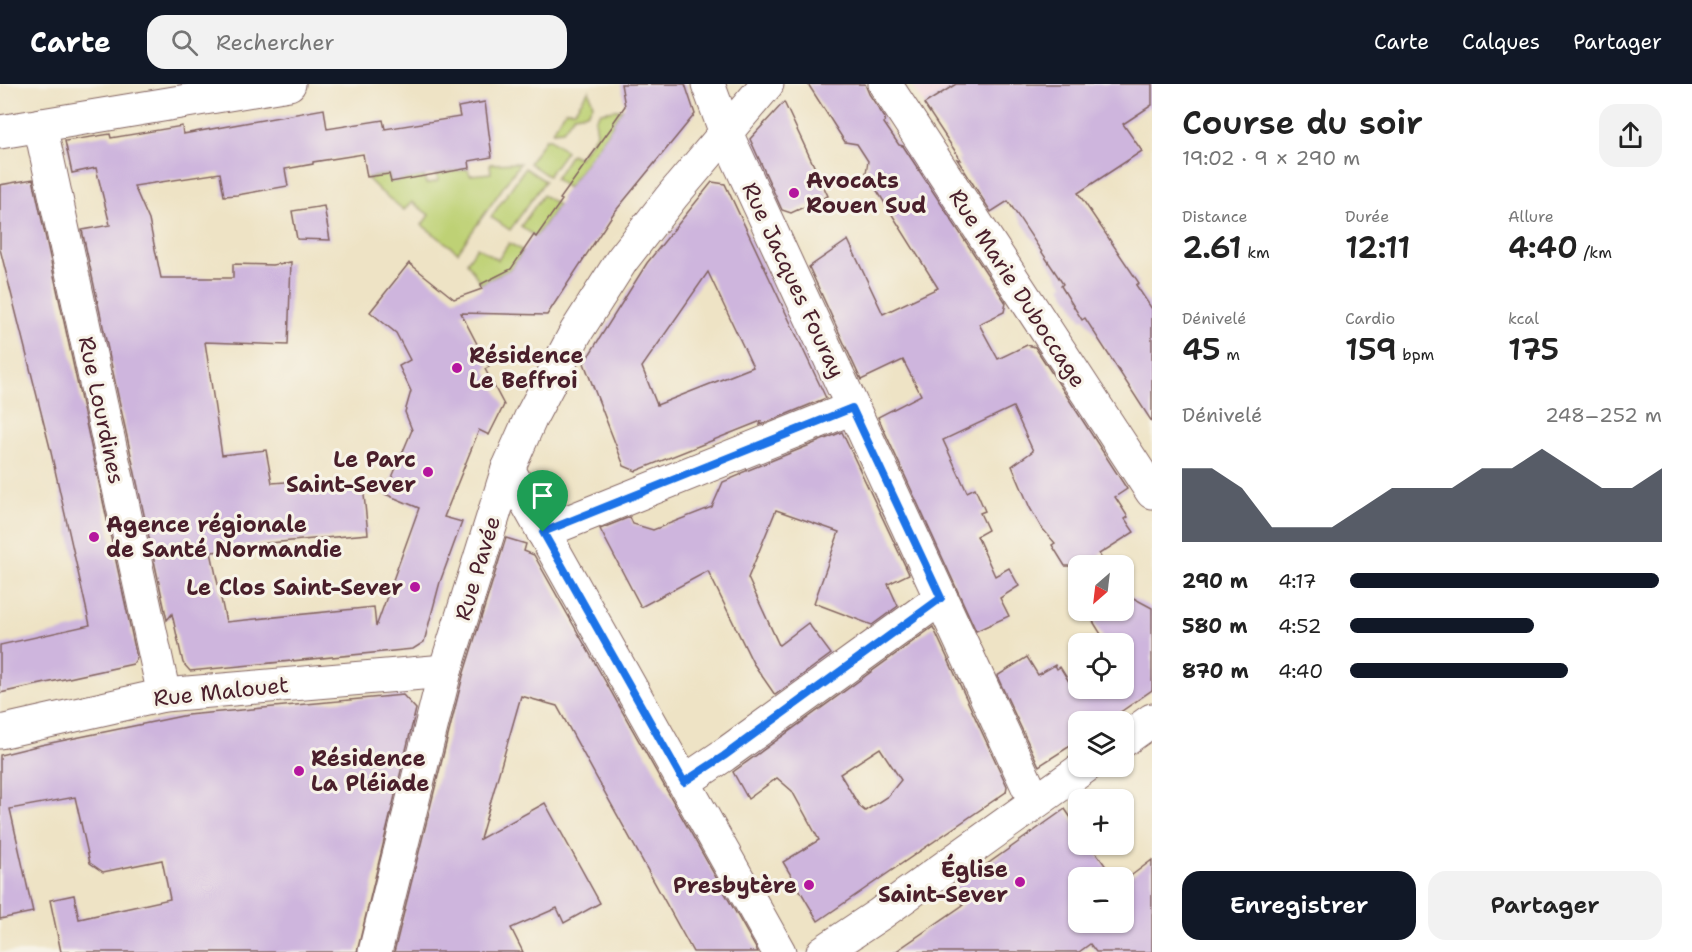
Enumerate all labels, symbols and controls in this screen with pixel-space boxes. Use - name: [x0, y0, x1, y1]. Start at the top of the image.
- search box: [147, 15, 567, 69]
- text: Carte: [30, 23, 111, 61]
- icon: search: [168, 26, 201, 59]
- text: Rechercher: [216, 28, 335, 57]
- text: Carte: [1374, 28, 1429, 56]
- text: Calques: [1462, 28, 1540, 56]
- text: Partager: [1573, 28, 1662, 56]
- text: Course du soir: [1182, 100, 1423, 145]
- button: share: [1599, 104, 1662, 167]
- text: 19:02 · 9 × 290 m: [1182, 145, 1360, 171]
- place label: Avocats Rouen Sud: [806, 166, 926, 220]
- street label: Rue Jacques Fouray: [735, 178, 852, 383]
- street label: Rue Marie Duboccage: [942, 183, 1093, 393]
- marker: Avocats Rouen Sud: [787, 186, 801, 200]
- text: Distance: [1182, 206, 1248, 227]
- text: Durée: [1345, 206, 1389, 227]
- text: Allure: [1508, 206, 1554, 227]
- text: 2.61: [1182, 227, 1242, 268]
- text: 12:11: [1345, 227, 1411, 268]
- text: 4:40: [1508, 227, 1578, 268]
- text: km: [1242, 242, 1270, 263]
- text: /km: [1578, 242, 1612, 263]
- text: Dénivelé: [1182, 308, 1246, 329]
- text: Cardio: [1345, 308, 1395, 329]
- text: kcal: [1508, 308, 1539, 329]
- text: 45: [1182, 329, 1221, 370]
- text: 159: [1345, 329, 1397, 370]
- text: 175: [1508, 329, 1559, 370]
- street label: Rue Lourdines: [72, 334, 131, 487]
- place label: Résidence Le Beffroi: [469, 341, 584, 395]
- text: m: [1221, 344, 1240, 365]
- text: bpm: [1397, 344, 1434, 365]
- marker: Résidence Le Beffroi: [450, 361, 464, 375]
- text: Dénivelé: [1182, 402, 1262, 428]
- text: 248–252 m: [1545, 402, 1662, 428]
- place label: Le Parc Saint-Sever: [286, 445, 416, 499]
- marker: Le Parc Saint-Sever: [421, 465, 435, 479]
- pin: [517, 470, 568, 532]
- icon: arrive: [526, 479, 559, 512]
- place label: Agence régionale de Santé Normandie: [106, 510, 342, 564]
- street label: Rue Pavée: [448, 512, 507, 624]
- marker: Agence régionale de Santé Normandie: [87, 530, 101, 544]
- north arrow: [1068, 555, 1134, 621]
- map controls: [1068, 555, 1134, 933]
- text: 290 m: [1182, 568, 1248, 594]
- text: 4:17: [1278, 568, 1317, 594]
- place label: Le Clos Saint-Sever: [186, 573, 403, 602]
- marker: Le Clos Saint-Sever: [408, 580, 422, 594]
- text: 580 m: [1182, 613, 1247, 639]
- text: 4:52: [1278, 613, 1321, 639]
- button: locate: [1068, 633, 1134, 699]
- text: 870 m: [1182, 658, 1249, 684]
- text: 4:40: [1278, 658, 1323, 684]
- street label: Rue Malouet: [152, 670, 290, 713]
- button: layers: [1068, 711, 1134, 777]
- place label: Résidence La Pléiade: [311, 744, 430, 798]
- marker: Résidence La Pléiade: [292, 764, 306, 778]
- button: +: [1068, 789, 1134, 855]
- place label: Église Saint-Sever: [878, 853, 1008, 909]
- button: −: [1068, 867, 1134, 933]
- place label: Presbytère: [673, 871, 797, 900]
- button: Enregistrer: [1182, 871, 1416, 940]
- button: Partager: [1428, 871, 1662, 940]
- marker: Église Saint-Sever: [1013, 875, 1027, 889]
- marker: Presbytère: [802, 878, 816, 892]

